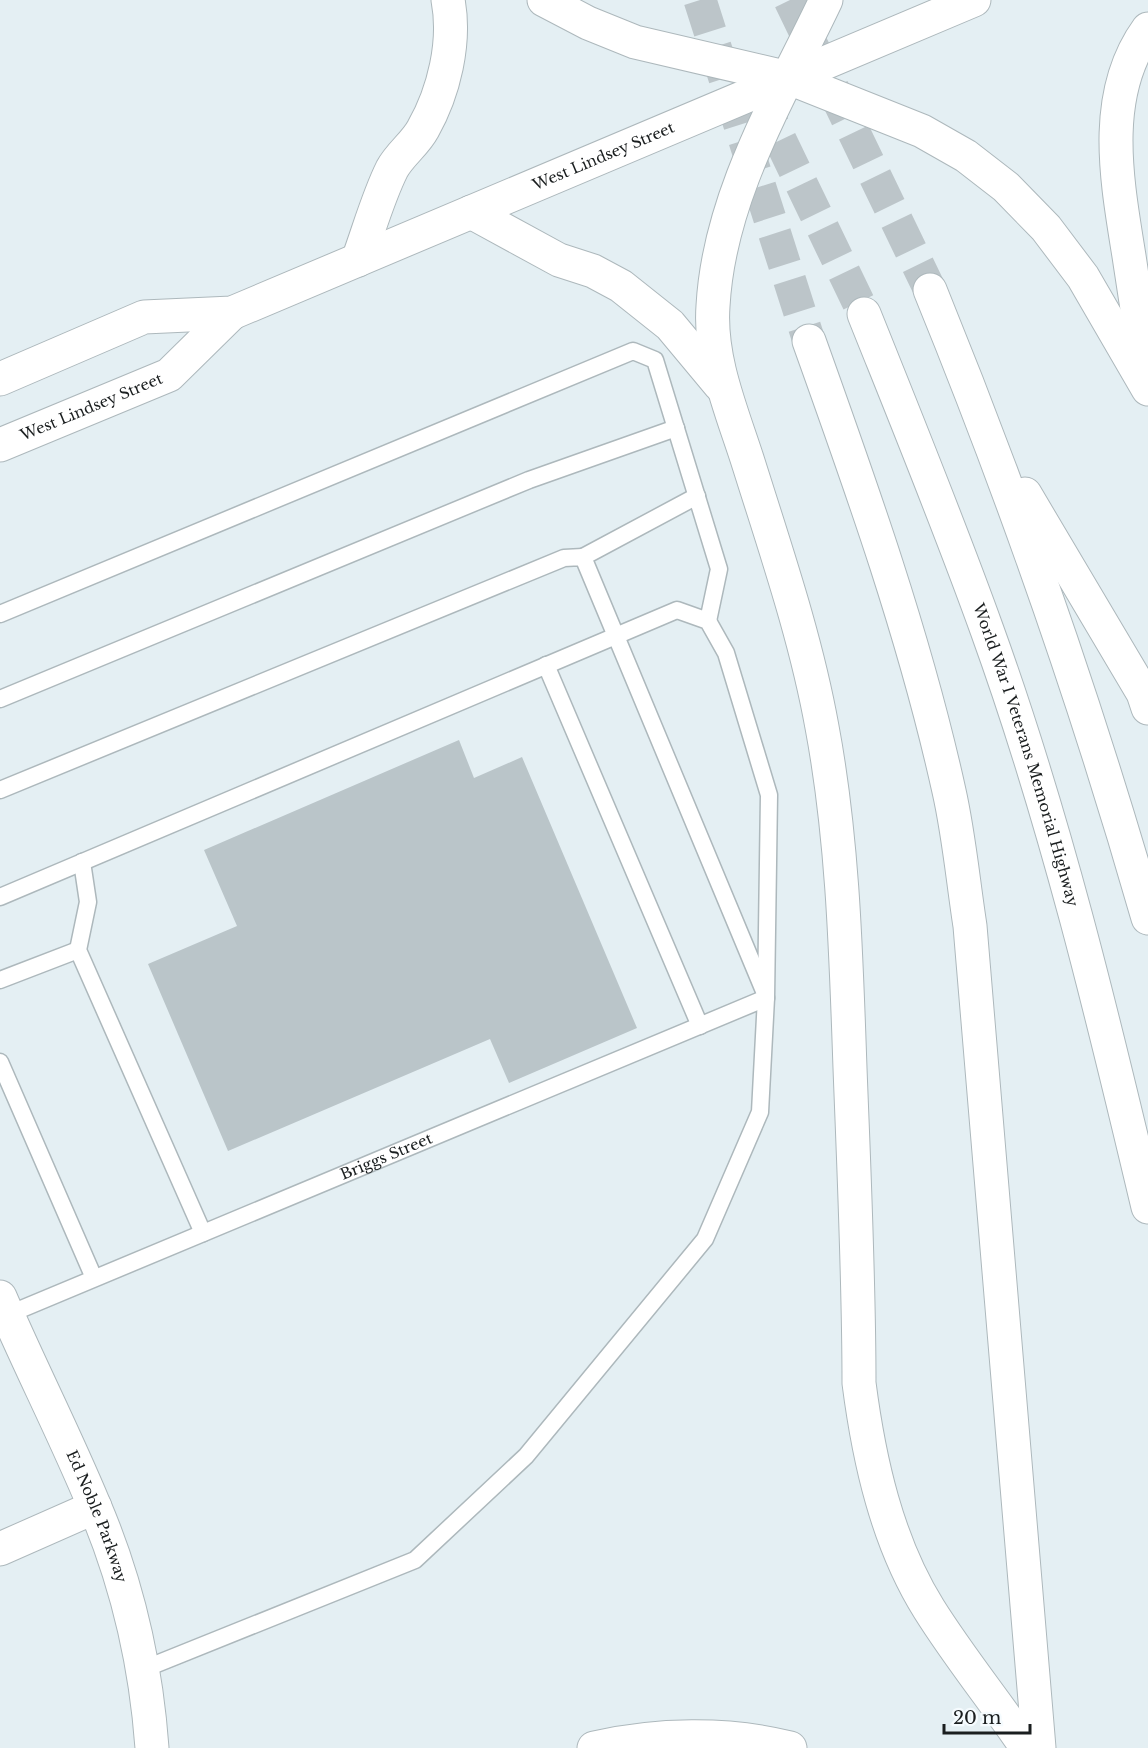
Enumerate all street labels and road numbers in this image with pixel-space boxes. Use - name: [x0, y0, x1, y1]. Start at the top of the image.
- street label: West Lindsey Street: [528, 117, 677, 195]
- street label: West Lindsey Street: [16, 369, 166, 445]
- street label: World War I Veterans Memorial Highway: [969, 600, 1083, 909]
- street label: Briggs Street: [337, 1128, 435, 1184]
- street label: Ed Noble Parkway: [62, 1447, 132, 1585]

